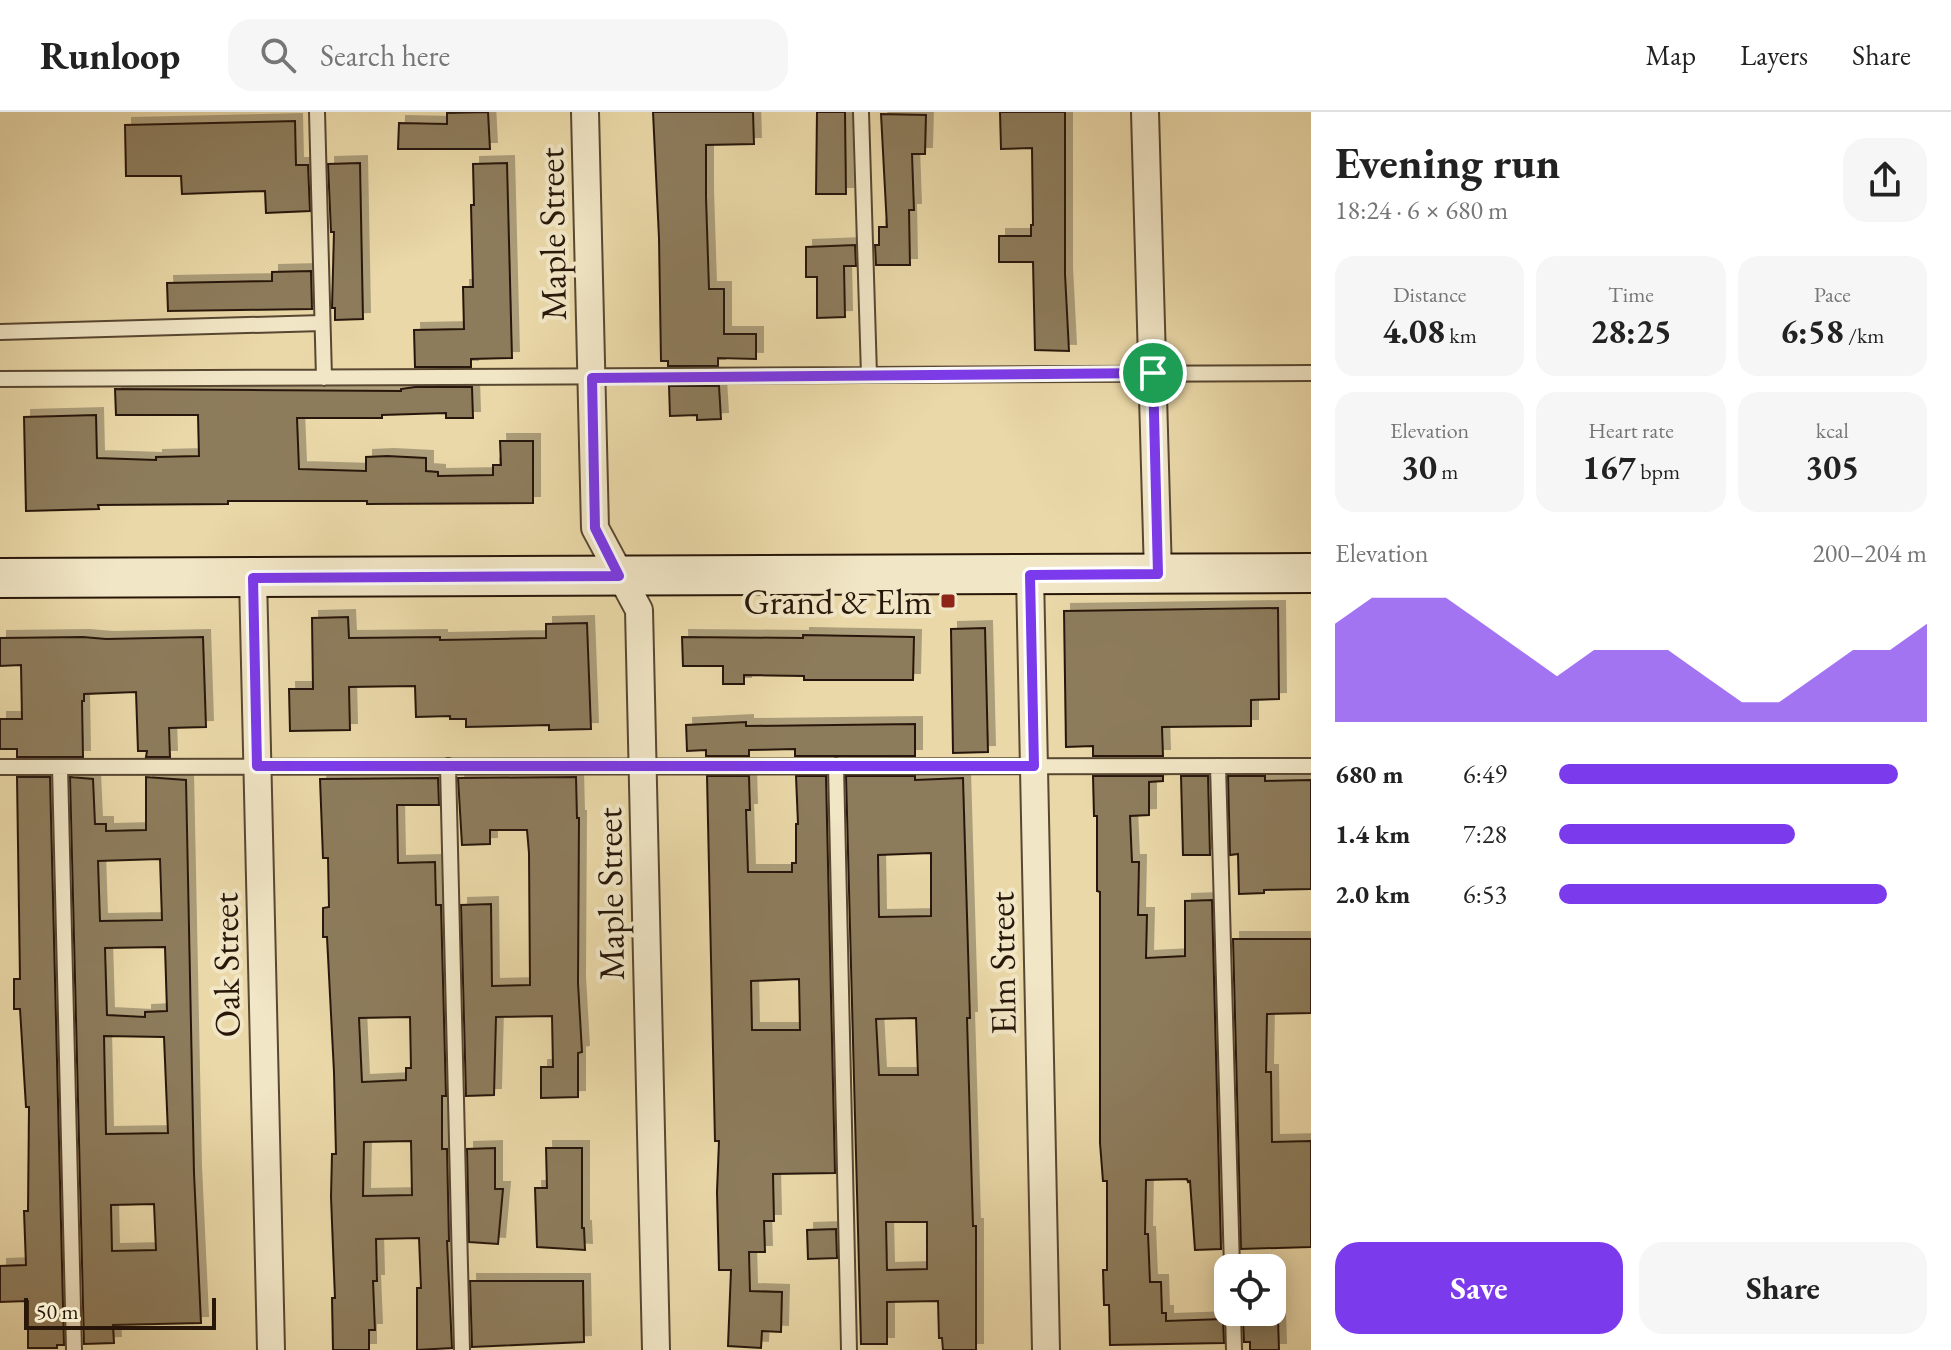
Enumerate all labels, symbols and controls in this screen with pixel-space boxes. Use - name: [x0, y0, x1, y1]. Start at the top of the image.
- search box: [228, 19, 788, 91]
- text: Runloop: [40, 31, 180, 80]
- icon: search: [256, 33, 300, 77]
- text: Search here: [320, 36, 450, 75]
- text: Map: [1646, 37, 1696, 73]
- text: Layers: [1740, 37, 1808, 73]
- text: Share: [1852, 37, 1911, 73]
- text: Evening run: [1335, 134, 1560, 191]
- button: share: [1843, 138, 1927, 222]
- street label: Maple Street: [527, 146, 577, 321]
- text: 18:24 · 6 × 680 m: [1335, 193, 1508, 227]
- text: Distance: [1393, 280, 1466, 309]
- text: Time: [1608, 280, 1654, 309]
- text: Pace: [1814, 280, 1851, 309]
- text: 4.08: [1383, 309, 1445, 353]
- text: 28:25: [1590, 309, 1672, 353]
- text: 6:58: [1780, 309, 1844, 353]
- text: km: [1445, 321, 1477, 350]
- text: /km: [1844, 321, 1884, 350]
- pin: [1119, 339, 1187, 407]
- icon: arrive: [1131, 351, 1175, 395]
- text: Elevation: [1390, 416, 1469, 445]
- text: Heart rate: [1588, 416, 1674, 445]
- text: kcal: [1816, 416, 1849, 445]
- text: 30: [1401, 445, 1437, 489]
- text: 167: [1582, 445, 1636, 489]
- text: 305: [1805, 445, 1859, 489]
- text: m: [1437, 457, 1458, 486]
- text: bpm: [1636, 457, 1680, 486]
- text: Elevation: [1335, 536, 1429, 570]
- text: 200–204 m: [1812, 536, 1927, 570]
- place label: Grand & Elm: [744, 578, 932, 625]
- marker: Grand & Elm: [939, 592, 957, 610]
- text: 680 m: [1335, 757, 1403, 791]
- text: 6:49: [1463, 757, 1507, 791]
- street label: Maple Street: [585, 806, 635, 981]
- text: 1.4 km: [1335, 817, 1410, 851]
- text: 7:28: [1463, 817, 1507, 851]
- text: 2.0 km: [1335, 877, 1410, 911]
- text: 6:53: [1463, 877, 1507, 911]
- street label: Elm Street: [977, 890, 1027, 1035]
- street label: Oak Street: [201, 891, 251, 1038]
- button: Save: [1335, 1242, 1623, 1334]
- button: Share: [1639, 1242, 1927, 1334]
- map controls: [1214, 1254, 1286, 1326]
- button: locate: [1214, 1254, 1286, 1326]
- scale bar: [24, 1294, 216, 1330]
- text: 50 m: [36, 1297, 79, 1326]

